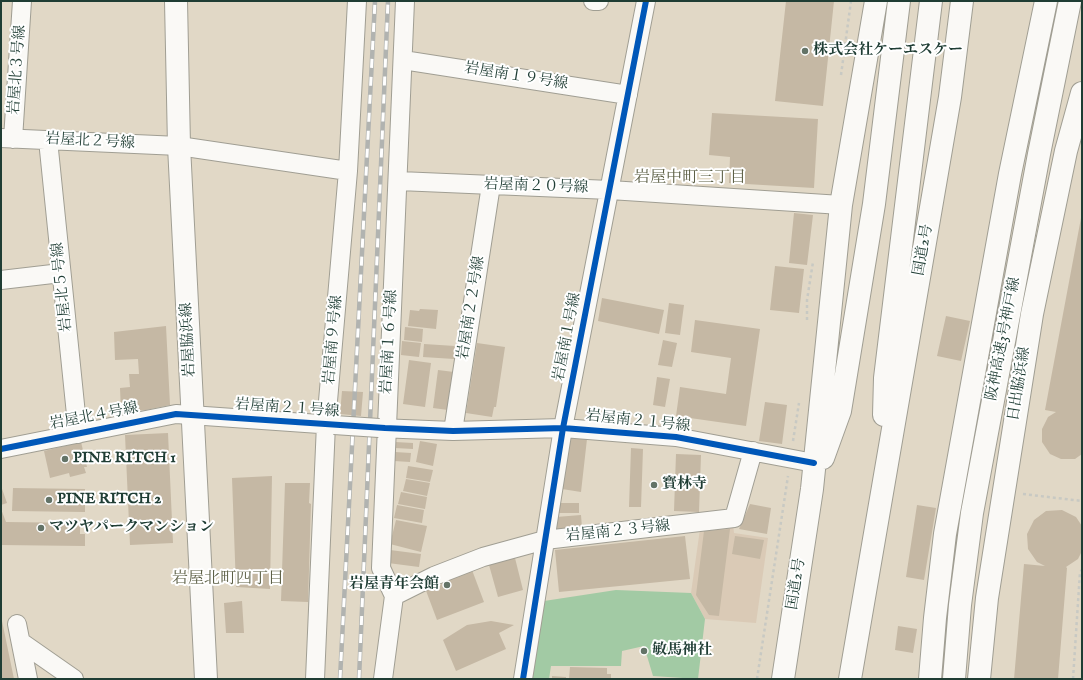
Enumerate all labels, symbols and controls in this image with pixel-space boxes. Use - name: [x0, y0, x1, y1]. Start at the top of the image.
- street label: 岩屋北３号線: [6, 24, 30, 116]
- place label: 株式会社ケーエスケー: [813, 42, 963, 60]
- marker: 株式会社ケーエスケー: [800, 46, 810, 56]
- street label: 岩屋南１９号線: [463, 60, 569, 94]
- street label: 岩屋北２号線: [45, 131, 135, 153]
- district label: 岩屋中町三丁目: [634, 169, 746, 189]
- street label: 岩屋南２０号線: [483, 176, 589, 198]
- street label: 国道2号: [911, 223, 937, 277]
- street label: 岩屋北５号線: [49, 241, 77, 333]
- street label: 岩屋南２２号線: [455, 255, 489, 361]
- street label: 阪神高速3号神戸線: [983, 276, 1025, 402]
- street label: 岩屋南１６号線: [378, 289, 402, 395]
- street label: 岩屋南１号線: [551, 291, 585, 383]
- street label: 岩屋南９号線: [321, 294, 347, 386]
- street label: 岩屋脇浜線: [178, 302, 200, 378]
- street label: 日出脇浜線: [1005, 346, 1035, 422]
- street label: 岩屋南２１号線: [234, 396, 340, 422]
- street label: 岩屋北４号線: [48, 400, 140, 434]
- street label: 岩屋南２１号線: [585, 408, 691, 436]
- place label: PINE RITCH 1: [73, 450, 176, 468]
- marker: PINE RITCH 1: [60, 454, 70, 464]
- place label: 寳林寺: [662, 476, 707, 494]
- marker: 寳林寺: [649, 480, 659, 490]
- place label: PINE RITCH 2: [57, 491, 161, 509]
- marker: PINE RITCH 2: [44, 495, 54, 505]
- street label: 岩屋南２３号線: [565, 518, 671, 546]
- place label: マツヤパークマンション: [49, 519, 214, 537]
- marker: マツヤパークマンション: [36, 523, 46, 533]
- street label: 国道2号: [784, 557, 810, 611]
- district label: 岩屋北町四丁目: [172, 570, 284, 590]
- place label: 岩屋青年会館: [349, 576, 439, 594]
- marker: 岩屋青年会館: [442, 580, 452, 590]
- place label: 敏馬神社: [652, 642, 712, 660]
- marker: 敏馬神社: [639, 646, 649, 656]

